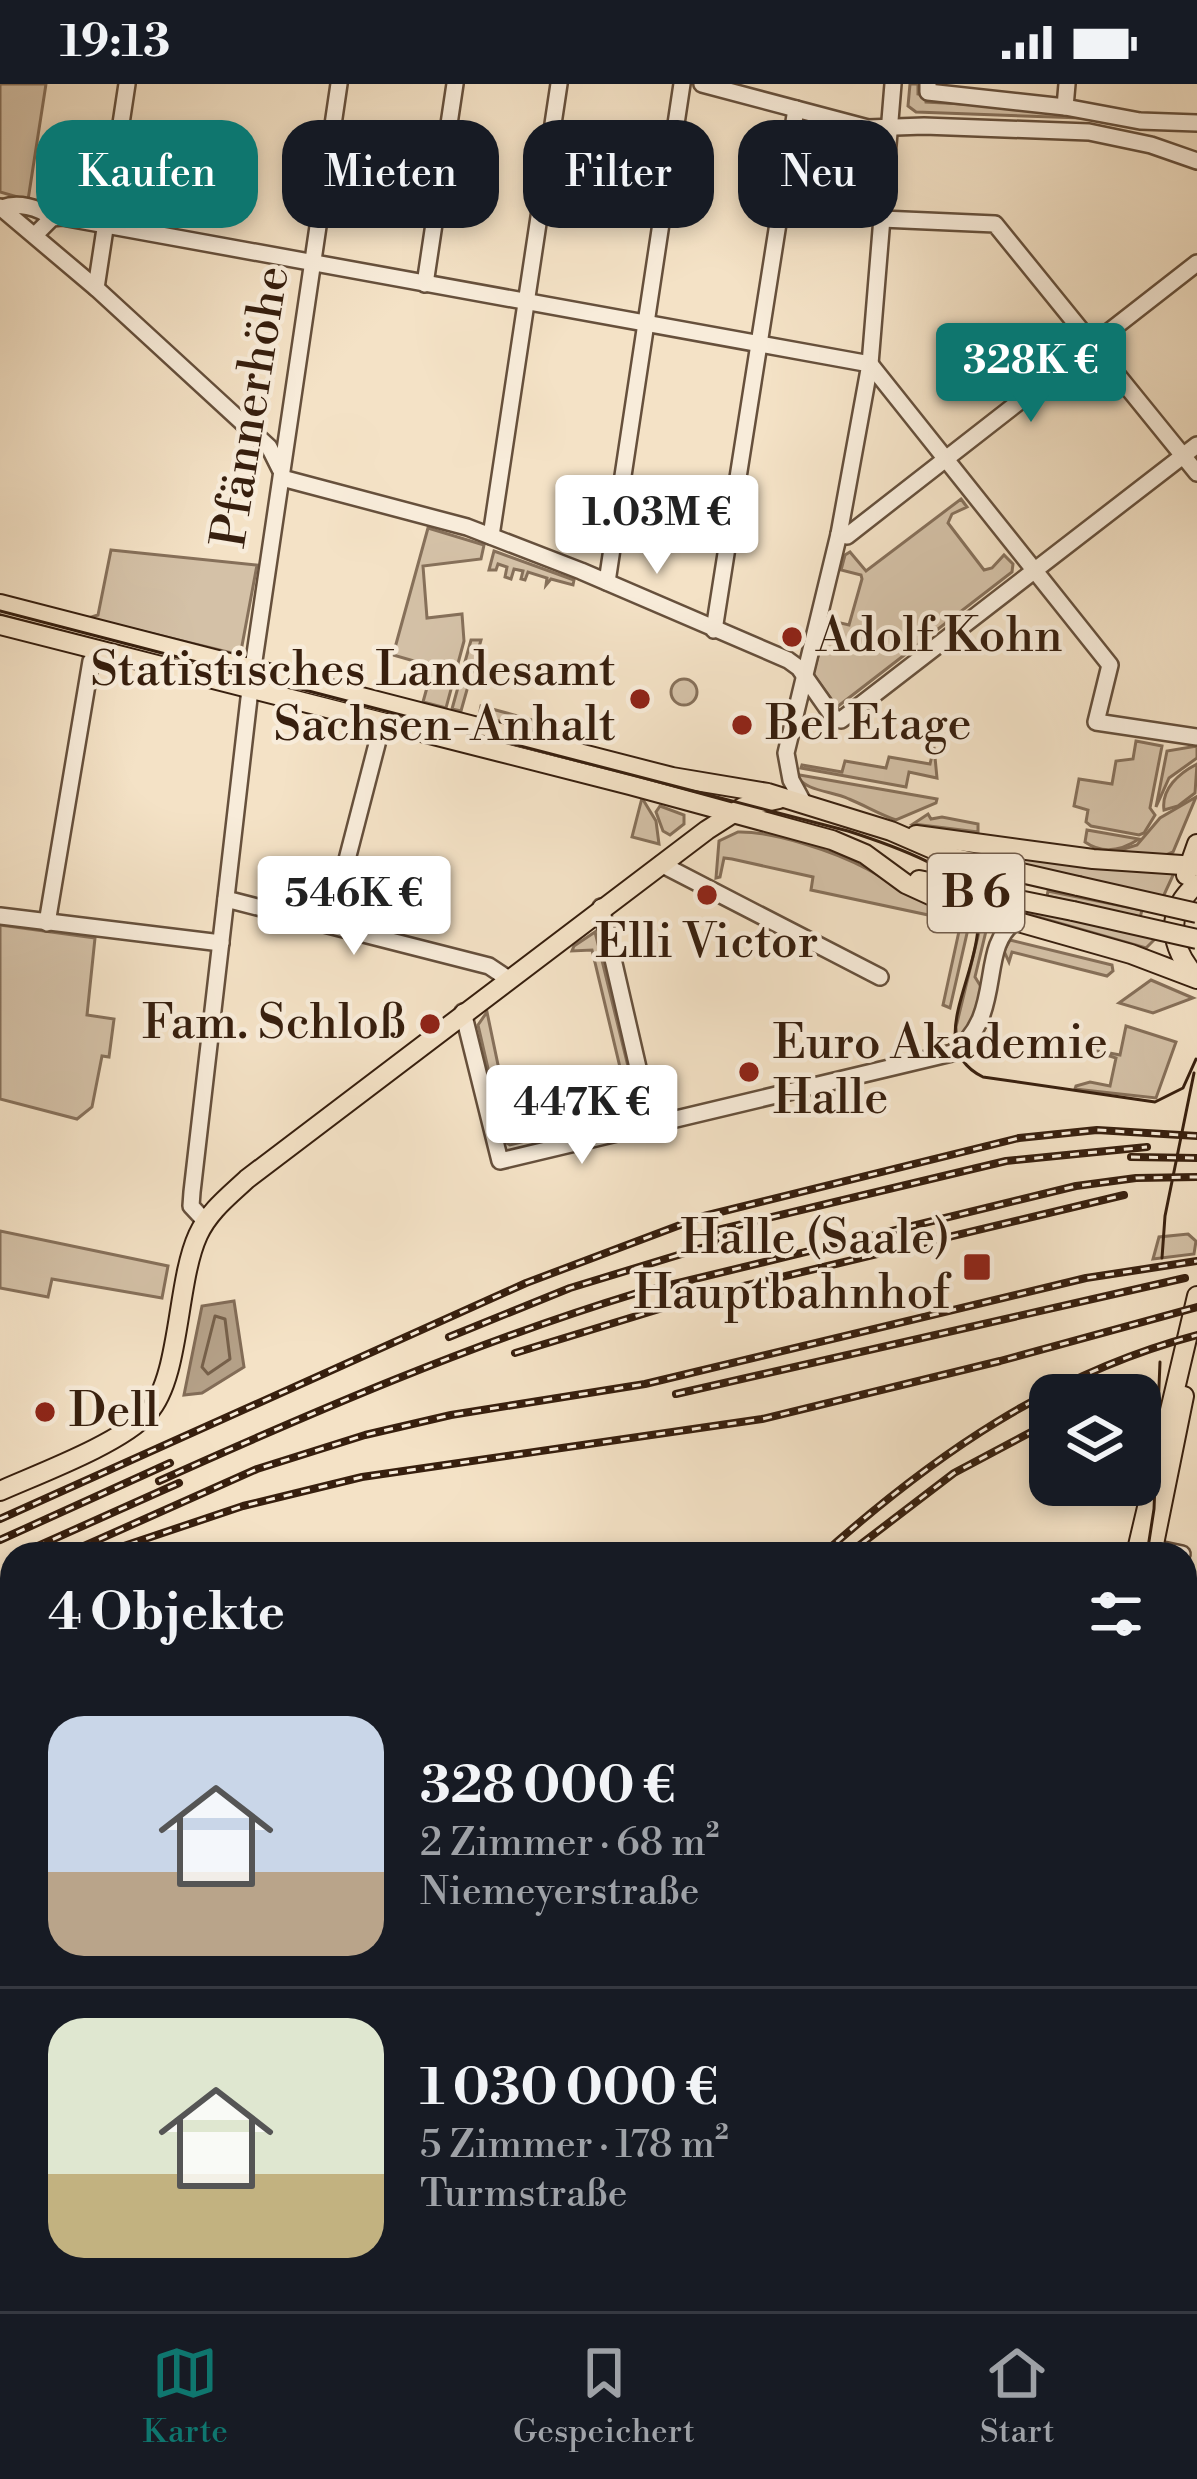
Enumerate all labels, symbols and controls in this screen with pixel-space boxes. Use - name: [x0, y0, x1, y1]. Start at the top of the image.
- text: 19:13: [60, 14, 170, 71]
- chip: Kaufen: [36, 120, 258, 228]
- chip: Mieten: [282, 120, 499, 228]
- chip: Filter: [523, 120, 714, 228]
- chip: Neu: [738, 120, 898, 228]
- street label: Pfännerhöhe: [200, 262, 304, 552]
- pin: 328K €: [933, 323, 1129, 425]
- text: 328K €: [963, 337, 1099, 386]
- pin: 1.03M €: [546, 475, 768, 577]
- text: 1.03M €: [582, 489, 732, 538]
- place label: Adolf Kohn: [815, 607, 1063, 667]
- marker: Adolf Kohn: [779, 624, 805, 650]
- place label: Statistisches Landesamt Sachsen-Anhalt: [90, 641, 616, 756]
- marker: Statistisches Landesamt Sachsen-Anhalt: [627, 686, 653, 712]
- place label: Bel Etage: [765, 695, 972, 755]
- marker: Bel Etage: [729, 712, 755, 738]
- road number: B 6: [928, 854, 1024, 932]
- pin: 546K €: [256, 856, 452, 958]
- text: 546K €: [285, 870, 423, 919]
- marker: Elli Victor: [694, 882, 720, 908]
- place label: Elli Victor: [595, 913, 819, 973]
- place label: Fam. Schloß: [142, 994, 406, 1054]
- marker: Fam. Schloß: [417, 1011, 443, 1037]
- place label: Euro Akademie Halle: [773, 1014, 1108, 1129]
- marker: Euro Akademie Halle: [736, 1059, 762, 1085]
- pin: 447K €: [484, 1065, 680, 1167]
- text: 447K €: [513, 1079, 651, 1128]
- place label: Halle (Saale) Hauptbahnhof: [634, 1209, 953, 1324]
- marker: Halle (Saale) Hauptbahnhof: [961, 1251, 993, 1283]
- map controls: [1029, 1374, 1161, 1506]
- button: layers: [1029, 1374, 1161, 1506]
- place label: Dell: [69, 1382, 159, 1442]
- marker: Dell: [32, 1399, 58, 1425]
- icon: filters: [1083, 1581, 1149, 1647]
- text: 4 Objekte: [48, 1582, 285, 1646]
- text: 328 000 €: [420, 1755, 676, 1819]
- icon: home: [144, 1764, 288, 1908]
- text: 2 Zimmer · 68 m²: [420, 1819, 719, 1868]
- text: Niemeyerstraße: [420, 1868, 699, 1917]
- text: 1 030 000 €: [420, 2057, 718, 2121]
- icon: home: [144, 2066, 288, 2210]
- text: 5 Zimmer · 178 m²: [420, 2121, 729, 2170]
- text: Turmstraße: [420, 2170, 627, 2219]
- tab: Karte: [143, 2340, 228, 2453]
- tab: Gespeichert: [513, 2340, 695, 2453]
- tab: Start: [980, 2340, 1054, 2453]

